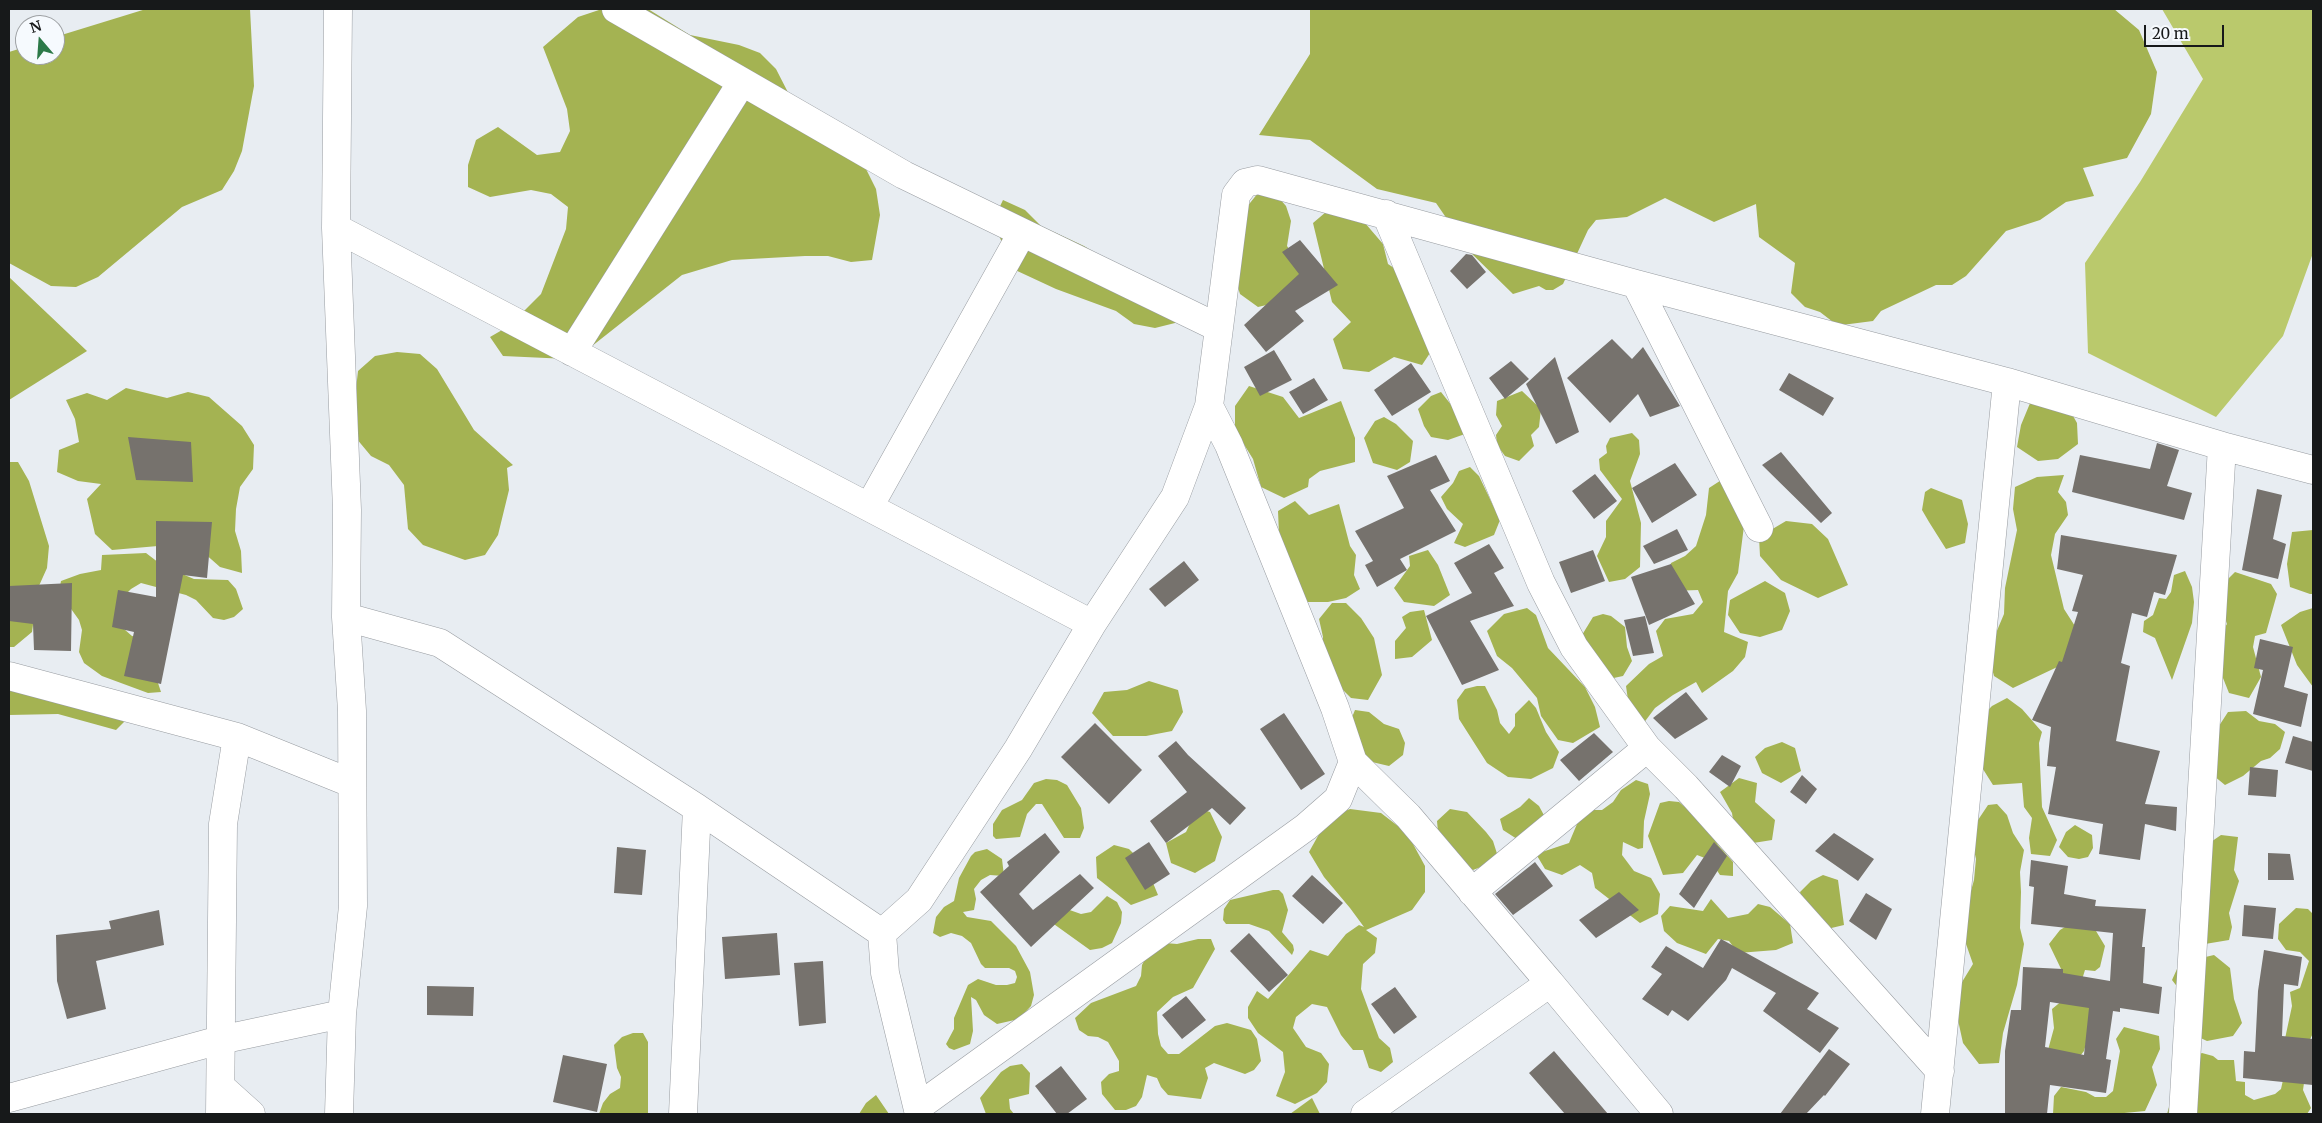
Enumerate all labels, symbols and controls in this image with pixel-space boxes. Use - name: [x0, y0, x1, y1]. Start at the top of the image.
- north arrow: [15, 15, 65, 65]
- scale bar: [2147, 15, 2227, 47]
- text: N: [28, 16, 44, 37]
- text: 20 m: [2152, 24, 2189, 43]

